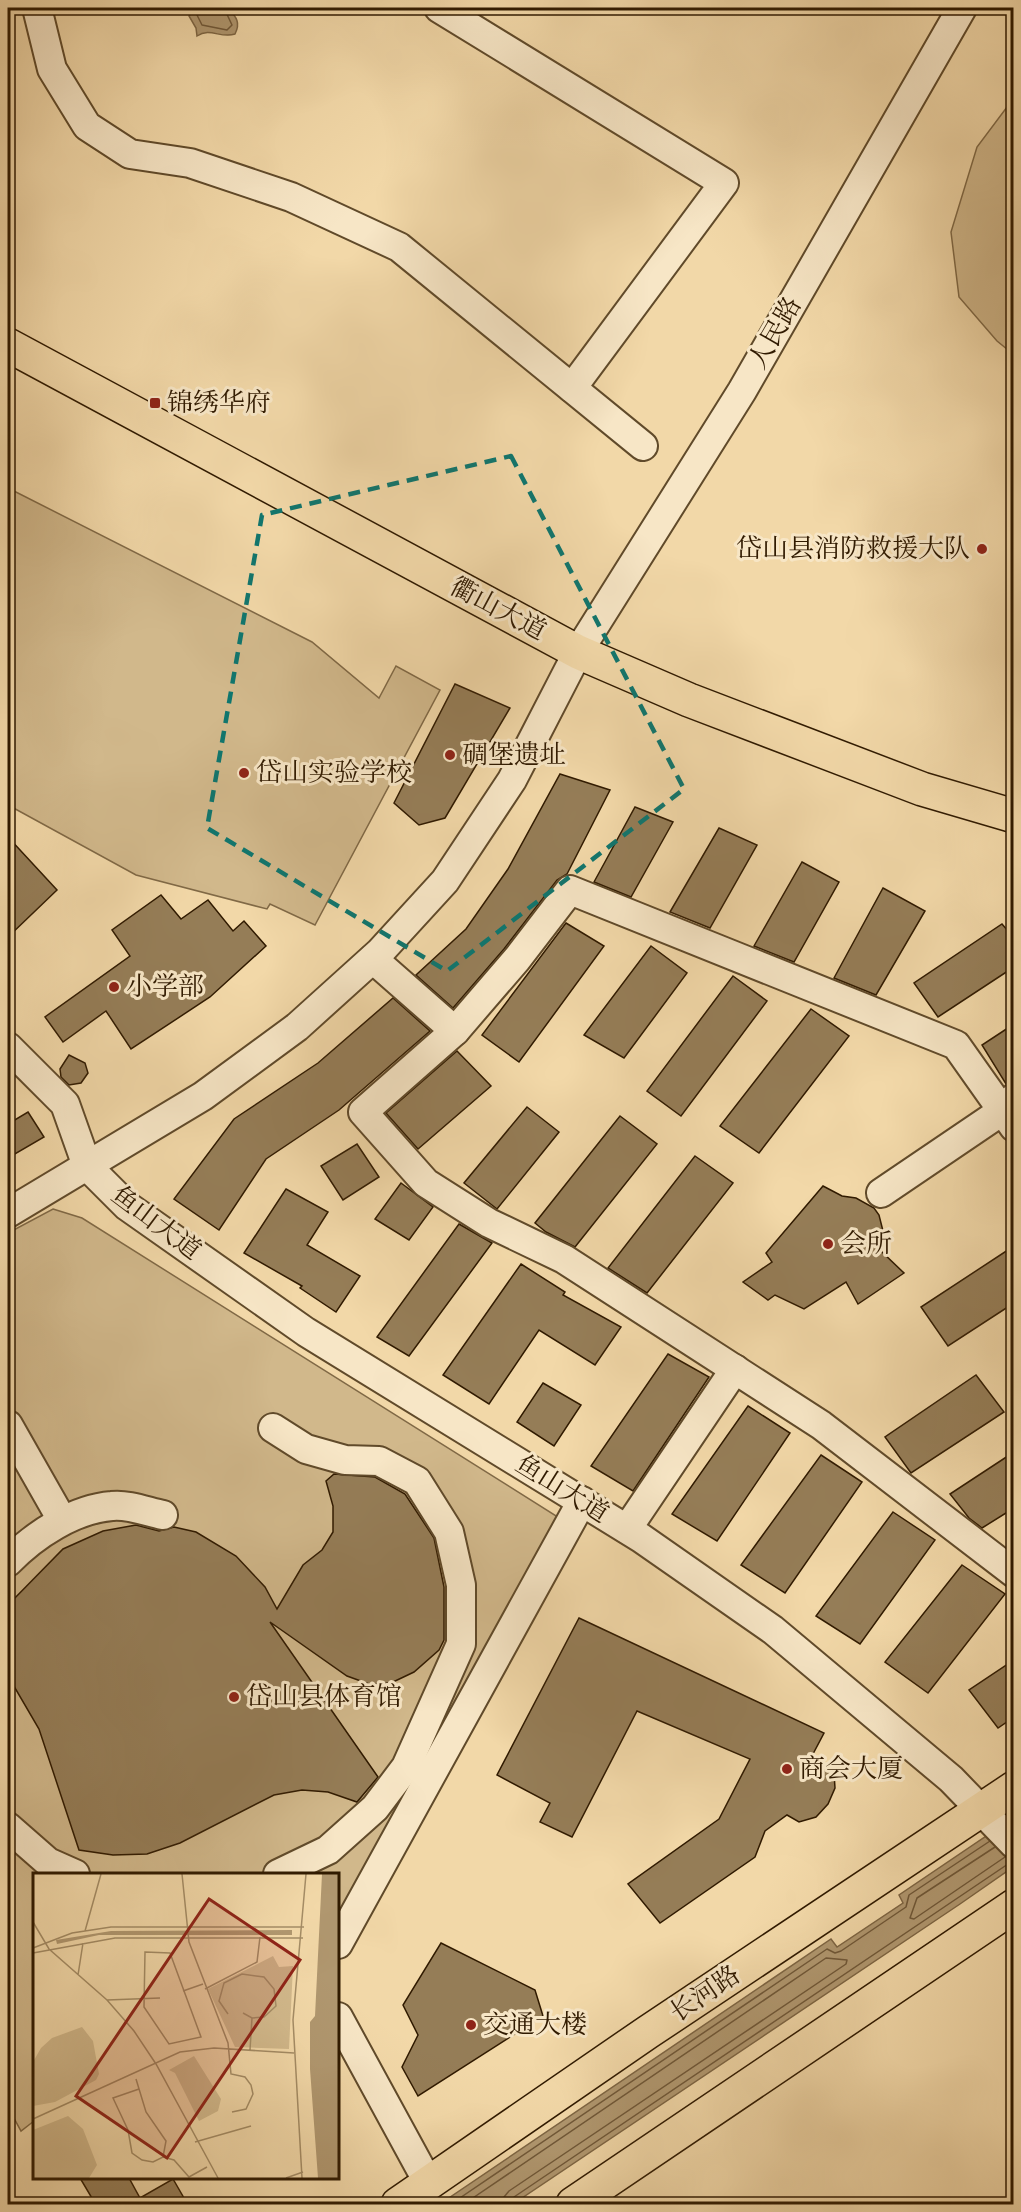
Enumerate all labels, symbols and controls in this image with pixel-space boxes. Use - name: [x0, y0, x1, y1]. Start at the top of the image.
- street label: 人民路: [742, 291, 808, 375]
- place label: 锦绣华府: [167, 387, 271, 419]
- marker: 锦绣华府: [148, 396, 162, 410]
- place label: 岱山县消防救援大队: [736, 533, 970, 565]
- marker: 岱山县消防救援大队: [975, 542, 989, 556]
- street label: 衢山大道: [445, 570, 551, 648]
- place label: 碉堡遗址: [462, 739, 566, 771]
- marker: 碉堡遗址: [443, 748, 457, 762]
- place label: 岱山实验学校: [256, 757, 412, 789]
- marker: 岱山实验学校: [237, 766, 251, 780]
- place label: 小学部: [126, 971, 204, 1003]
- marker: 小学部: [107, 980, 121, 994]
- street label: 鱼山大道: [105, 1179, 207, 1267]
- place label: 会所: [840, 1228, 892, 1260]
- marker: 会所: [821, 1237, 835, 1251]
- street label: 鱼山大道: [509, 1448, 615, 1530]
- place label: 岱山县体育馆: [246, 1681, 402, 1713]
- marker: 岱山县体育馆: [227, 1690, 241, 1704]
- place label: 商会大厦: [799, 1753, 903, 1785]
- marker: 商会大厦: [780, 1762, 794, 1776]
- inset map: [33, 1873, 339, 2179]
- street label: 长河路: [664, 1959, 746, 2029]
- place label: 交通大楼: [483, 2009, 587, 2041]
- marker: 交通大楼: [464, 2018, 478, 2032]

